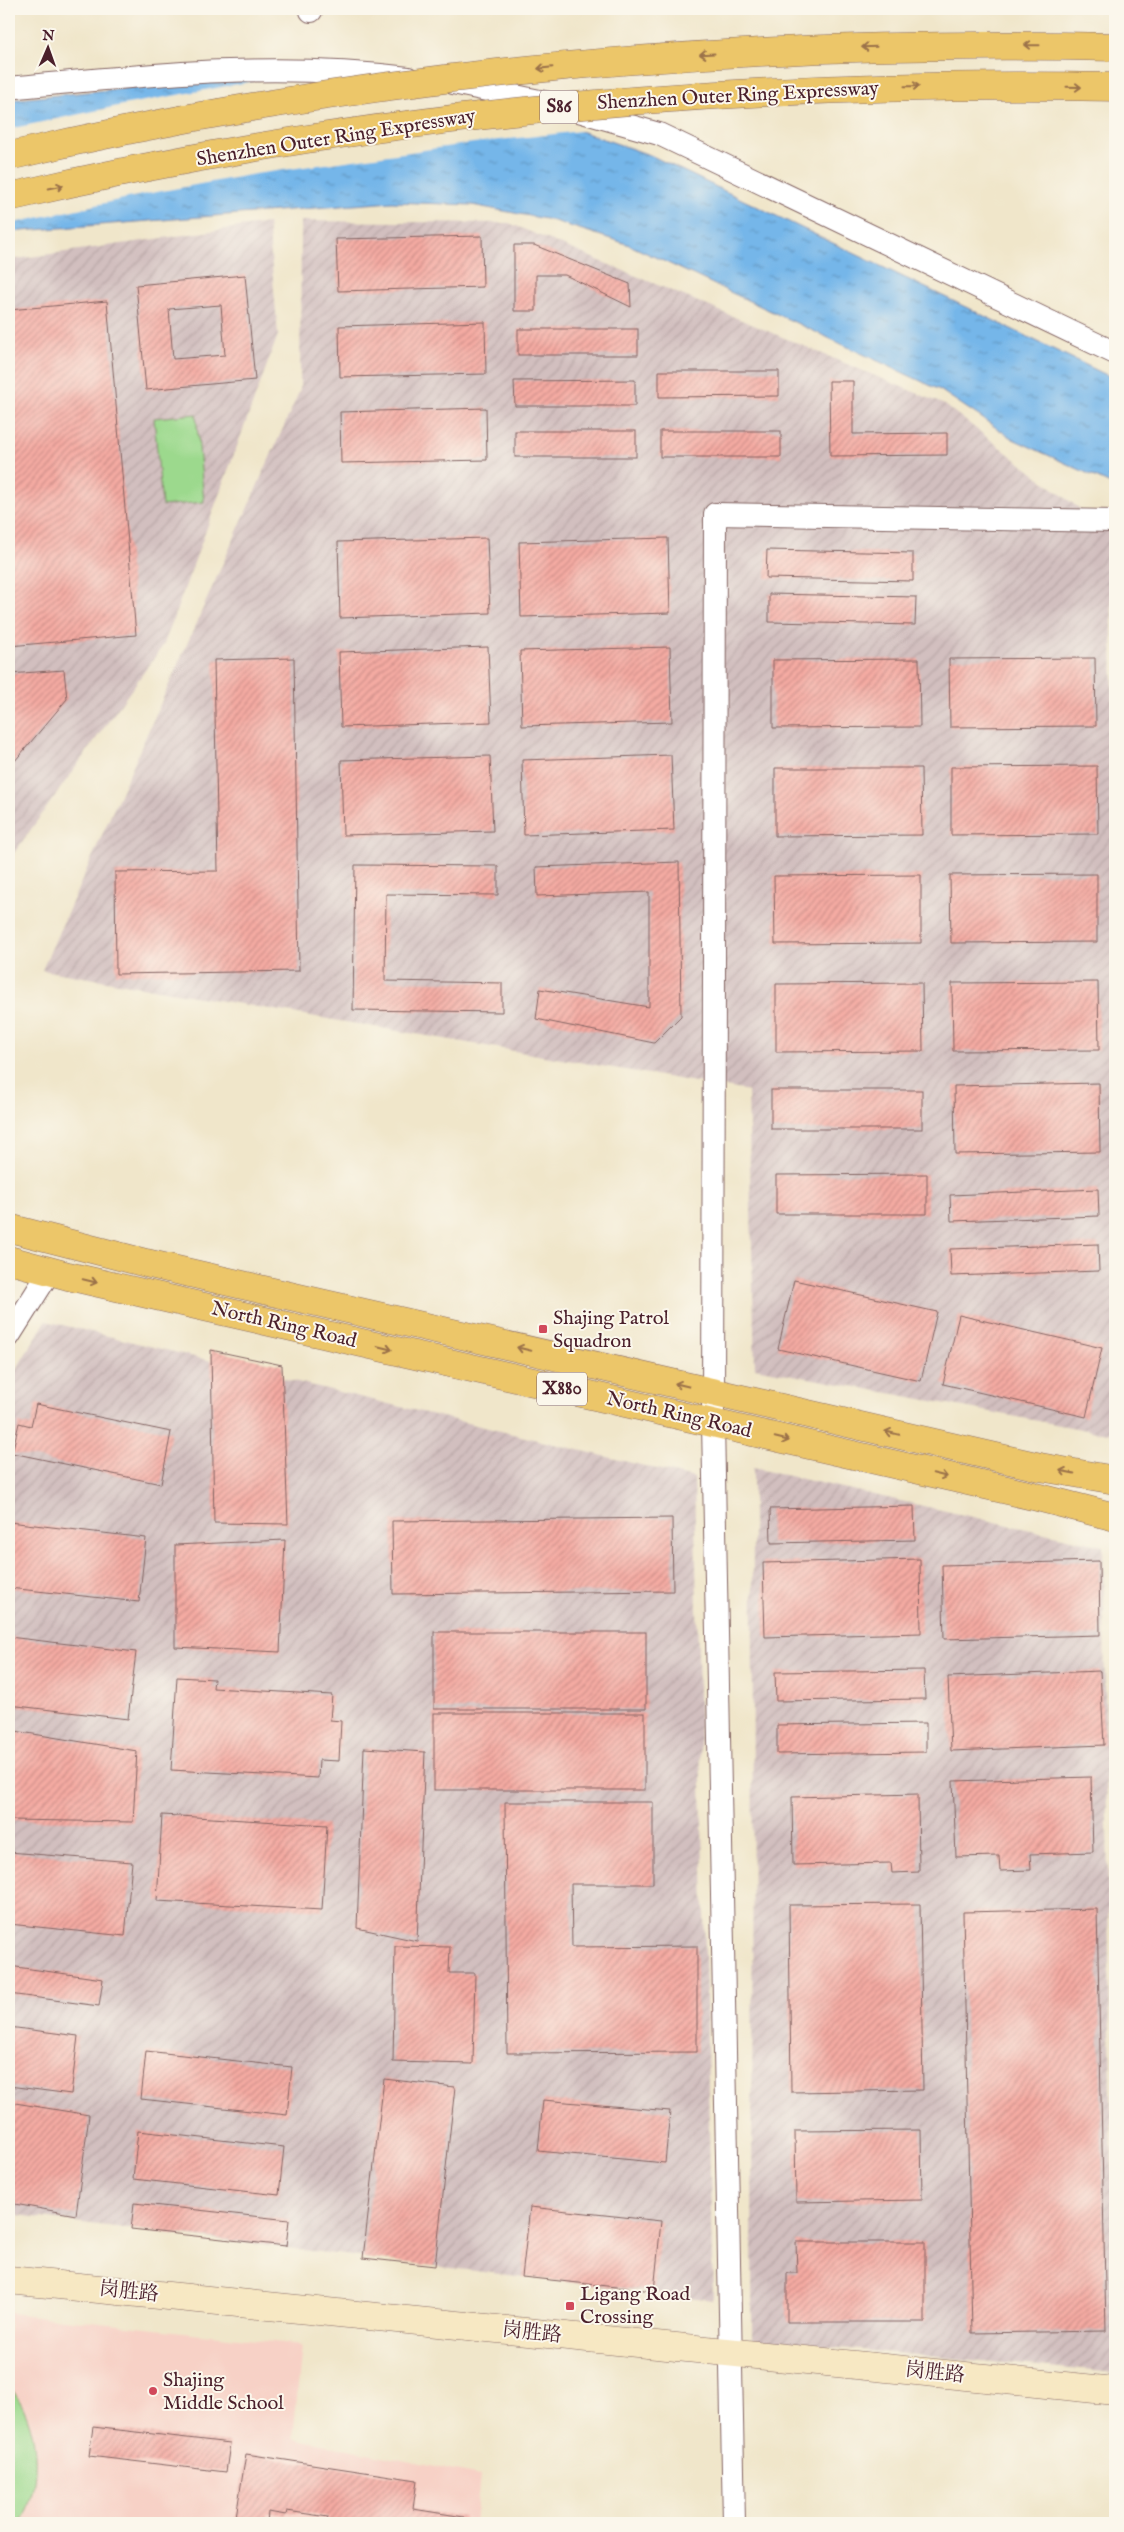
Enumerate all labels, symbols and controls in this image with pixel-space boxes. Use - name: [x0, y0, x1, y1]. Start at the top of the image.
- north arrow: [22, 22, 72, 72]
- text: N: [41, 27, 55, 45]
- one-way arrow: [1024, 40, 1040, 50]
- one-way arrow: [861, 42, 878, 52]
- one-way arrow: [699, 50, 715, 59]
- one-way arrow: [537, 63, 553, 73]
- street label: Shenzhen Outer Ring Expressway: [596, 76, 880, 116]
- one-way arrow: [903, 81, 919, 91]
- one-way arrow: [1066, 82, 1082, 91]
- road number: S86: [540, 90, 578, 124]
- street label: Shenzhen Outer Ring Expressway: [195, 104, 477, 172]
- one-way arrow: [48, 182, 64, 191]
- one-way arrow: [81, 1277, 97, 1286]
- street label: North Ring Road: [209, 1296, 359, 1354]
- place label: Shajing Patrol Squadron: [553, 1306, 669, 1354]
- marker: Shajing Patrol Squadron: [537, 1323, 549, 1335]
- one-way arrow: [376, 1344, 392, 1353]
- one-way arrow: [516, 1344, 532, 1353]
- road number: X880: [537, 1372, 587, 1406]
- one-way arrow: [674, 1380, 690, 1389]
- street label: North Ring Road: [604, 1386, 754, 1444]
- one-way arrow: [884, 1428, 900, 1437]
- one-way arrow: [774, 1435, 790, 1444]
- one-way arrow: [1060, 1467, 1076, 1476]
- one-way arrow: [932, 1471, 948, 1480]
- street label: 岗胜路: [98, 2276, 160, 2308]
- place label: Ligang Road Crossing: [580, 2282, 690, 2330]
- marker: Ligang Road Crossing: [564, 2300, 576, 2312]
- street label: 岗胜路: [501, 2317, 563, 2349]
- street label: 岗胜路: [904, 2357, 966, 2389]
- place label: Shajing Middle School: [163, 2368, 284, 2416]
- marker: Shajing Middle School: [147, 2385, 159, 2397]

